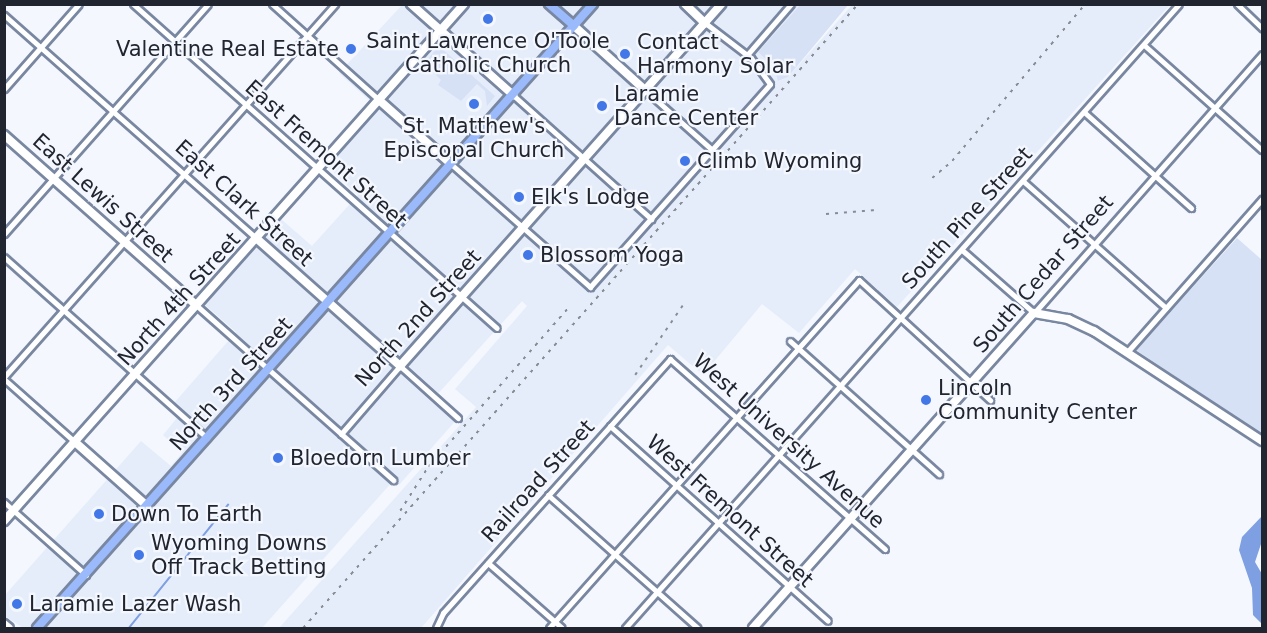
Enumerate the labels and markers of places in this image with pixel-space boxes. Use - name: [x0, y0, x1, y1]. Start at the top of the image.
- marker: Saint Lawrence O'Toole Catholic Church: [481, 12, 495, 26]
- place label: Saint Lawrence O'Toole Catholic Church: [366, 28, 610, 78]
- place label: Contact Harmony Solar: [637, 29, 793, 79]
- place label: Valentine Real Estate: [116, 36, 339, 62]
- marker: Valentine Real Estate: [344, 42, 358, 56]
- marker: Contact Harmony Solar: [618, 47, 632, 61]
- place label: Laramie Dance Center: [614, 81, 758, 131]
- marker: St. Matthew's Episcopal Church: [467, 97, 481, 111]
- marker: Laramie Dance Center: [595, 99, 609, 113]
- place label: St. Matthew's Episcopal Church: [384, 113, 564, 163]
- place label: Climb Wyoming: [697, 148, 862, 174]
- marker: Climb Wyoming: [678, 154, 692, 168]
- place label: Elk's Lodge: [531, 184, 649, 210]
- marker: Elk's Lodge: [512, 190, 526, 204]
- place label: Blossom Yoga: [540, 242, 684, 268]
- marker: Blossom Yoga: [521, 248, 535, 262]
- place label: Lincoln Community Center: [938, 375, 1137, 425]
- marker: Lincoln Community Center: [919, 393, 933, 407]
- place label: Bloedorn Lumber: [290, 445, 470, 471]
- marker: Bloedorn Lumber: [271, 451, 285, 465]
- place label: Down To Earth: [111, 501, 262, 527]
- marker: Down To Earth: [92, 507, 106, 521]
- place label: Wyoming Downs Off Track Betting: [151, 530, 327, 580]
- marker: Wyoming Downs Off Track Betting: [132, 548, 146, 562]
- place label: Laramie Lazer Wash: [29, 591, 241, 617]
- marker: Laramie Lazer Wash: [10, 597, 24, 611]

